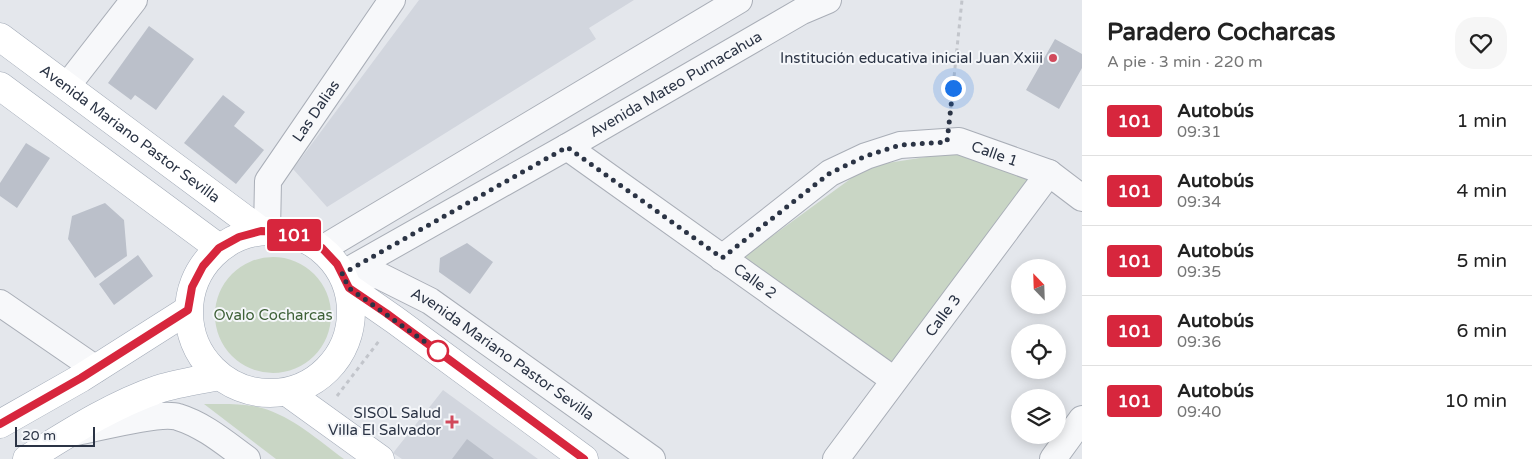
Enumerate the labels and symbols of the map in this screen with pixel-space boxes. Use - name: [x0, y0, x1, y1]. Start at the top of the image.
- street label: Avenida Mateo Pumacahua: [586, 27, 765, 141]
- place label: Institución educativa inicial Juan Xxiii: [780, 49, 1043, 67]
- marker: Institución educativa inicial Juan Xxiii: [1047, 52, 1059, 64]
- street label: Avenida Mariano Pastor Sevilla: [36, 61, 224, 206]
- your location: [941, 76, 966, 101]
- street label: Las Dalias: [289, 77, 343, 145]
- street label: Calle 1: [969, 137, 1020, 170]
- line badge: 101: [265, 219, 323, 251]
- north arrow: [1011, 259, 1066, 314]
- street label: Calle 2: [730, 260, 780, 302]
- street label: Avenida Mariano Pastor Sevilla: [408, 284, 598, 424]
- street label: Calle 3: [921, 291, 965, 340]
- park label: Ovalo Cocharcas: [213, 306, 333, 324]
- unlabelled marker: [427, 340, 449, 362]
- place label: SISOL Salud Villa El Salvador: [328, 404, 441, 439]
- marker: SISOL Salud Villa El Salvador: [445, 415, 459, 429]
- scale bar: [15, 424, 95, 447]

